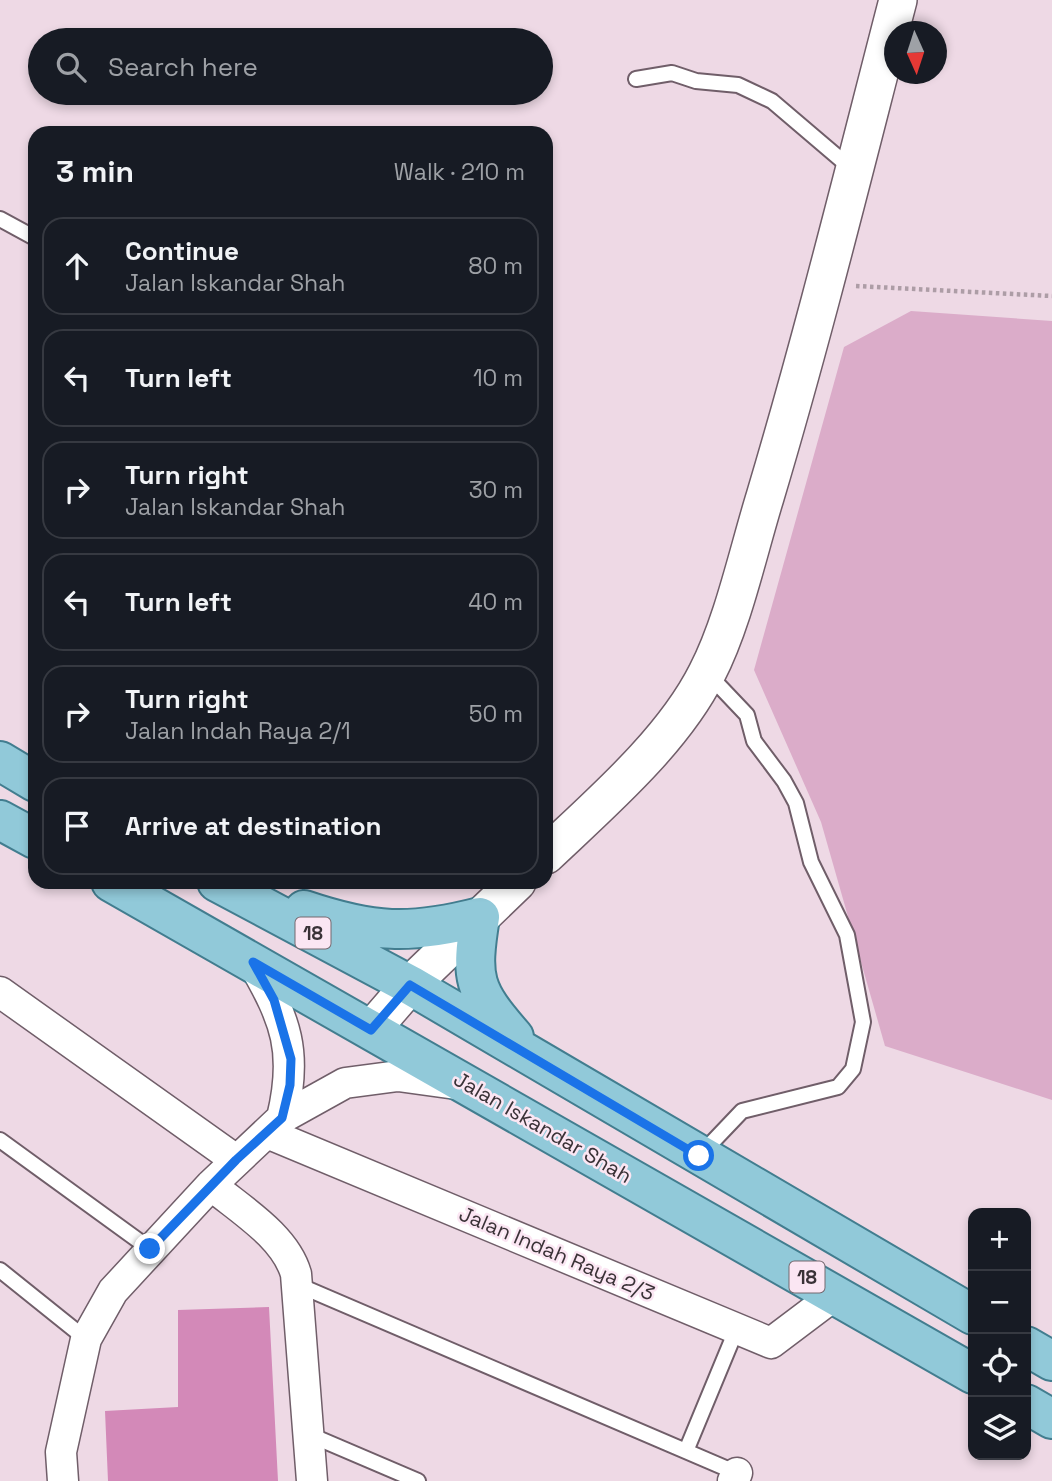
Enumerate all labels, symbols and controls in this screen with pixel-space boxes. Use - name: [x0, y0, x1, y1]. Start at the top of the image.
- north arrow: [884, 21, 947, 84]
- search box: [28, 28, 553, 105]
- icon: search: [52, 48, 90, 86]
- text: Search here: [108, 50, 258, 84]
- text: 3 min: [56, 152, 134, 191]
- text: Walk · 210 m: [394, 157, 525, 187]
- text: Continue: [125, 234, 239, 268]
- icon: ahead: [58, 247, 96, 285]
- text: 80 m: [468, 251, 523, 281]
- text: Jalan Iskandar Shah: [125, 268, 345, 298]
- icon: left: [58, 359, 96, 397]
- text: Turn left: [125, 361, 232, 395]
- text: 10 m: [473, 363, 523, 393]
- text: Turn right: [125, 458, 249, 492]
- icon: right: [58, 471, 96, 509]
- text: 30 m: [469, 475, 523, 505]
- text: Jalan Iskandar Shah: [125, 492, 345, 522]
- icon: left: [58, 583, 96, 621]
- text: Turn left: [125, 585, 232, 619]
- text: 40 m: [468, 587, 523, 617]
- text: Turn right: [125, 682, 249, 716]
- icon: right: [58, 695, 96, 733]
- text: 50 m: [469, 699, 523, 729]
- text: Jalan Indah Raya 2/1: [125, 716, 351, 746]
- icon: arrive: [58, 807, 96, 845]
- text: Arrive at destination: [125, 809, 382, 843]
- road number: 18: [296, 917, 330, 948]
- street label: Jalan Iskandar Shah: [449, 1065, 637, 1189]
- route start: [683, 1140, 714, 1171]
- street label: Jalan Indah Raya 2/3: [455, 1200, 659, 1306]
- map controls: [968, 1208, 1031, 1460]
- button: +: [968, 1208, 1031, 1271]
- route end: [134, 1233, 165, 1264]
- road number: 18: [790, 1261, 824, 1292]
- button: −: [968, 1271, 1031, 1334]
- button: locate: [968, 1334, 1031, 1397]
- button: layers: [968, 1397, 1031, 1460]

